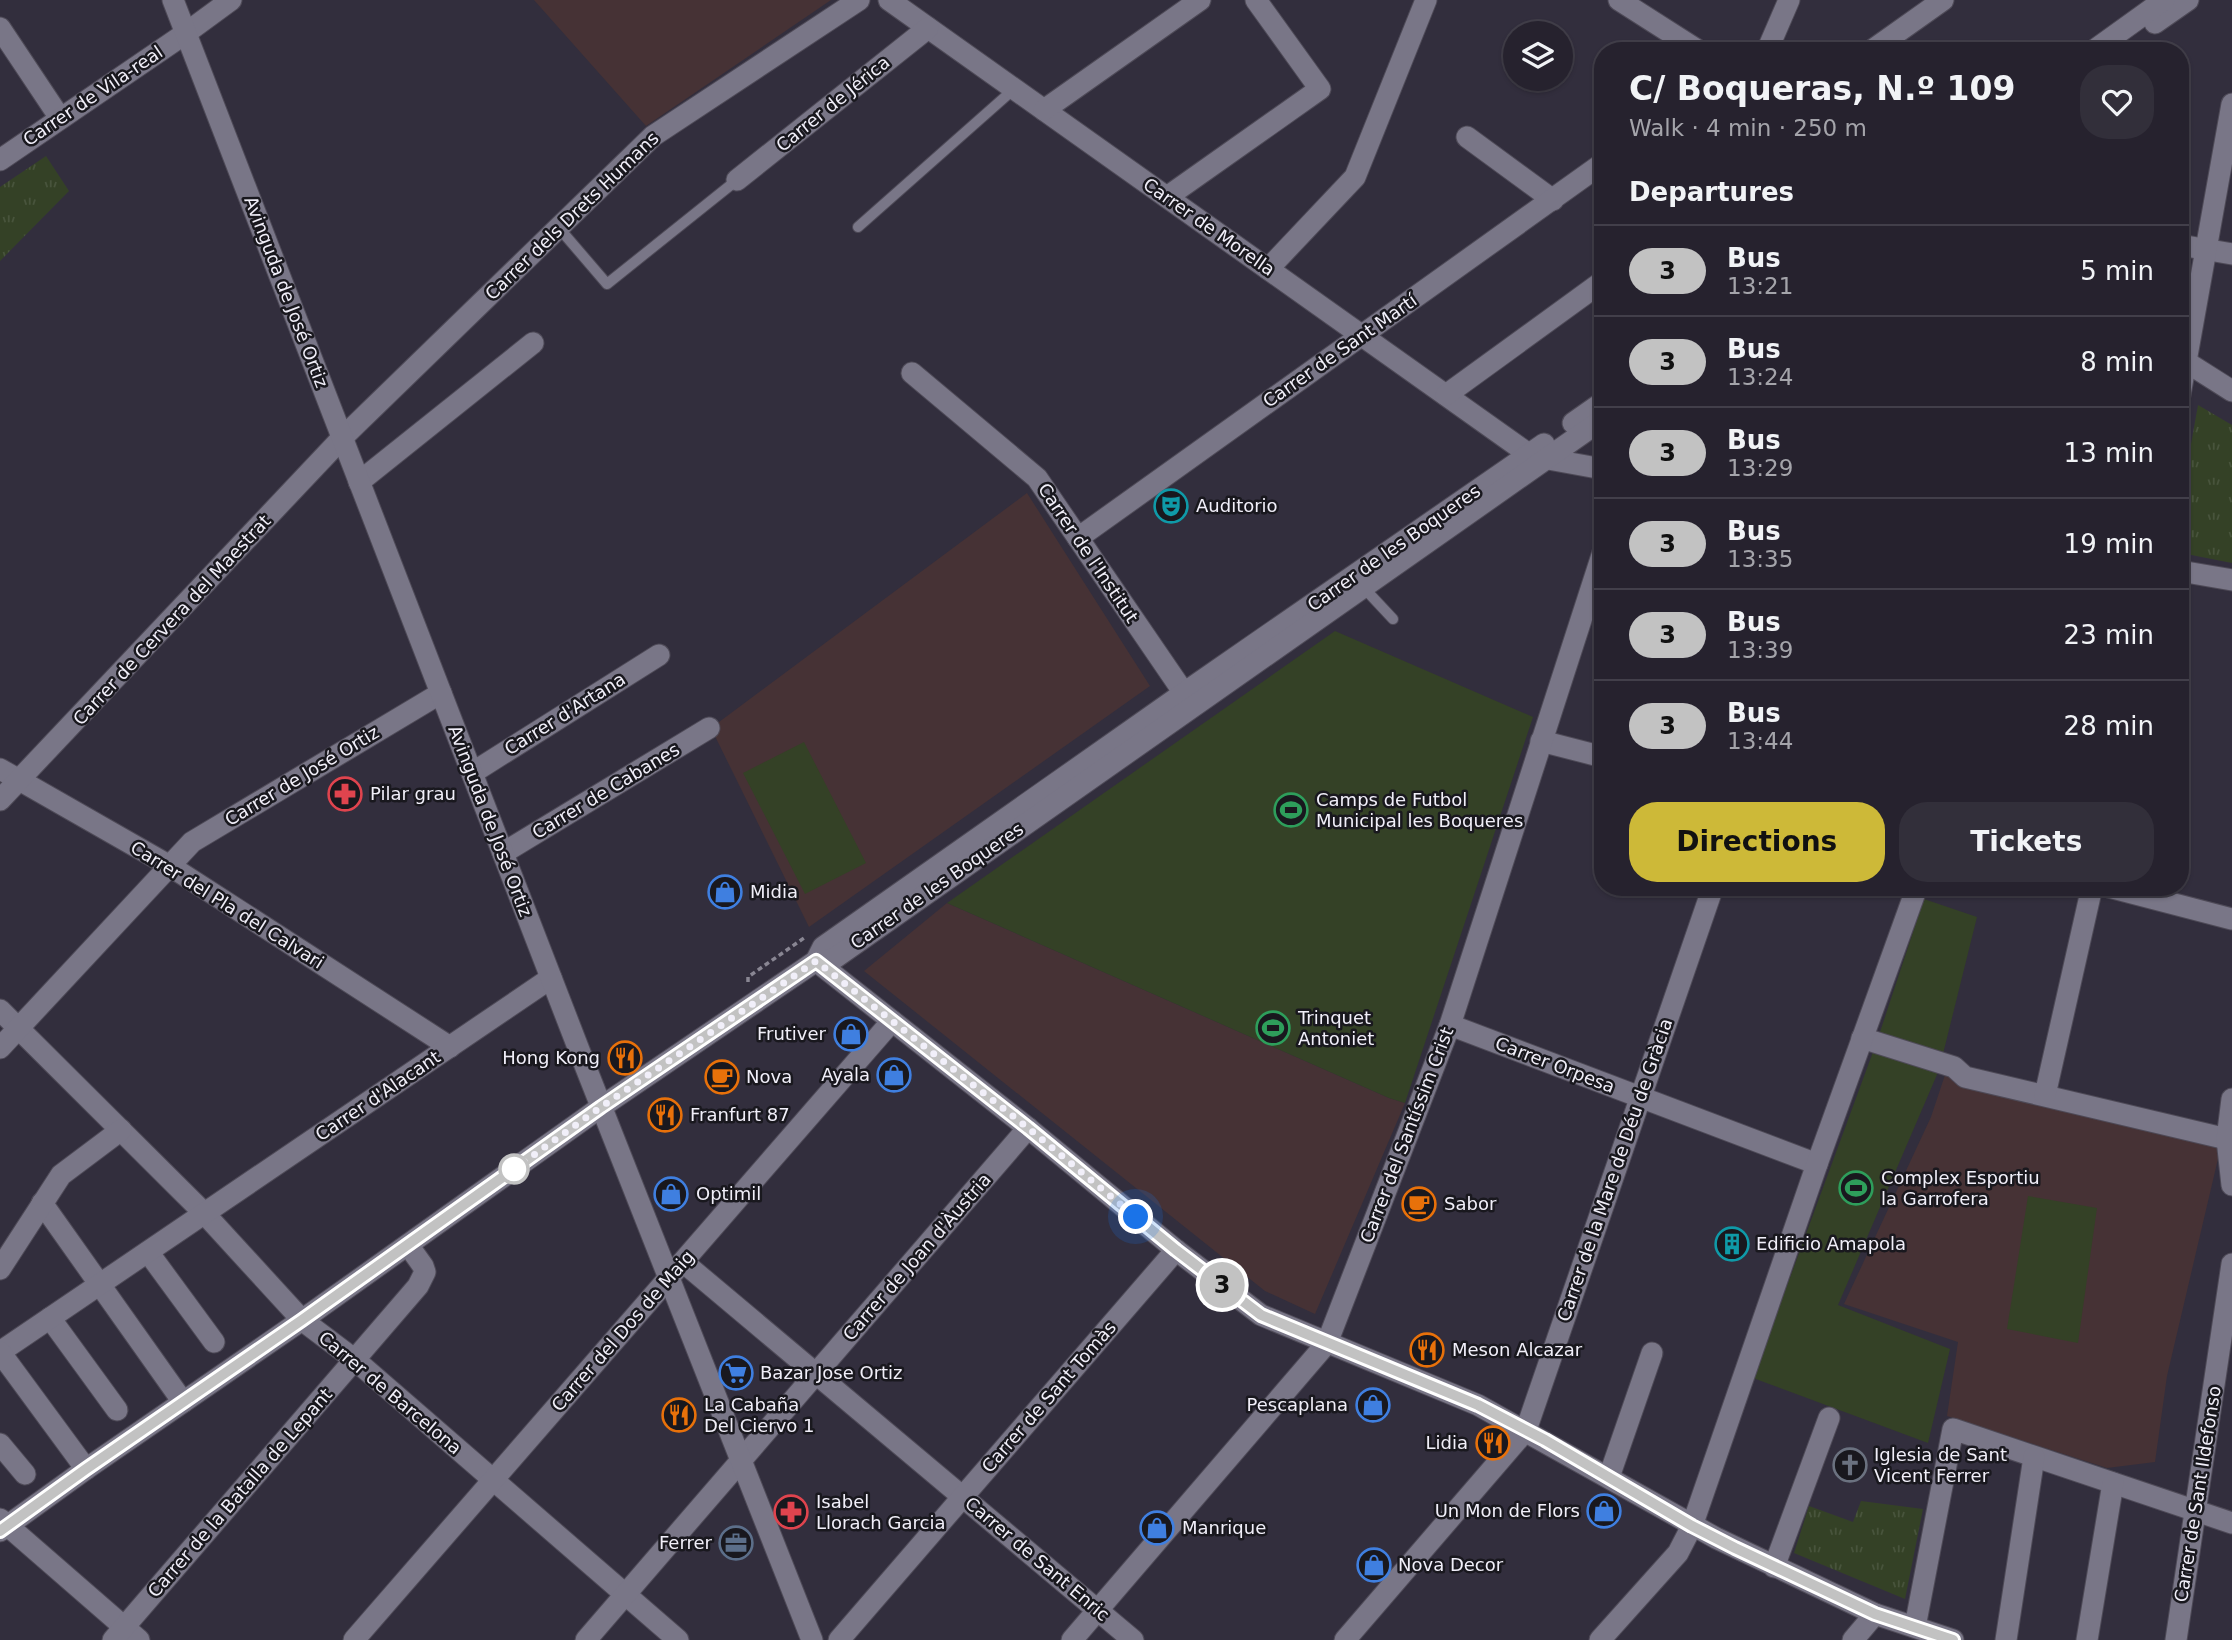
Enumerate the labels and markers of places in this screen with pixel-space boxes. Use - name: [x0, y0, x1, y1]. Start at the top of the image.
- theatre icon: Auditorio: [1152, 487, 1190, 525]
- place label: Auditorio: [1196, 495, 1278, 516]
- pharmacy icon: Pilar grau: [326, 775, 364, 813]
- place label: Pilar grau: [370, 783, 456, 804]
- place label: Camps de Futbol Municipal les Boqueres: [1316, 789, 1523, 831]
- sports icon: Camps de Futbol Municipal les Boqueres: [1272, 791, 1310, 829]
- shop icon: Midia: [706, 873, 744, 911]
- place label: Midia: [750, 881, 798, 902]
- place label: Trinquet Antoniet: [1297, 1007, 1374, 1049]
- sports icon: Trinquet Antoniet: [1254, 1009, 1292, 1047]
- shop icon: Frutiver: [832, 1015, 870, 1053]
- place label: Frutiver: [757, 1023, 827, 1044]
- restaurant icon: Hong Kong: [606, 1039, 644, 1077]
- place label: Hong Kong: [502, 1047, 600, 1068]
- shop icon: Ayala: [875, 1056, 913, 1094]
- cafe icon: Nova: [703, 1058, 741, 1096]
- place label: Ayala: [821, 1064, 870, 1085]
- place label: Nova: [746, 1066, 792, 1087]
- restaurant icon: Franfurt 87: [646, 1096, 684, 1134]
- place label: Franfurt 87: [690, 1104, 790, 1125]
- unlabelled marker: [499, 1154, 529, 1184]
- place label: Complex Esportiu la Garrofera: [1881, 1167, 2040, 1209]
- sports icon: Complex Esportiu la Garrofera: [1837, 1169, 1875, 1207]
- shop icon: Optimil: [652, 1175, 690, 1213]
- place label: Optimil: [696, 1183, 761, 1204]
- cafe icon: Sabor: [1400, 1185, 1438, 1223]
- place label: Sabor: [1444, 1193, 1497, 1214]
- building icon: Edificio Amapola: [1713, 1225, 1751, 1263]
- place label: Edificio Amapola: [1756, 1233, 1906, 1254]
- restaurant icon: Meson Alcazar: [1408, 1331, 1446, 1369]
- place label: Meson Alcazar: [1452, 1339, 1583, 1360]
- supermarket icon: Bazar Jose Ortiz: [717, 1354, 755, 1392]
- place label: Bazar Jose Ortiz: [760, 1362, 903, 1383]
- shop icon: Pescaplana: [1354, 1386, 1392, 1424]
- place label: La Cabaña Del Ciervo 1: [704, 1394, 815, 1436]
- place label: Pescaplana: [1247, 1394, 1348, 1415]
- restaurant icon: La Cabaña Del Ciervo 1: [660, 1396, 698, 1434]
- restaurant icon: Lidia: [1474, 1424, 1512, 1462]
- place label: Lidia: [1426, 1432, 1468, 1453]
- place label: Iglesia de Sant Vicent Ferrer: [1874, 1444, 2007, 1486]
- church icon: Iglesia de Sant Vicent Ferrer: [1831, 1446, 1869, 1484]
- place label: Isabel Llorach Garcia: [816, 1491, 945, 1533]
- shop icon: Un Mon de Flors: [1585, 1492, 1623, 1530]
- pharmacy icon: Isabel Llorach Garcia: [772, 1493, 810, 1531]
- place label: Un Mon de Flors: [1435, 1500, 1580, 1521]
- shop icon: Manrique: [1138, 1509, 1176, 1547]
- place label: Manrique: [1182, 1517, 1266, 1538]
- office icon: Ferrer: [717, 1524, 755, 1562]
- place label: Ferrer: [659, 1532, 713, 1553]
- shop icon: Nova Decor: [1355, 1546, 1393, 1584]
- place label: Nova Decor: [1398, 1554, 1504, 1575]

